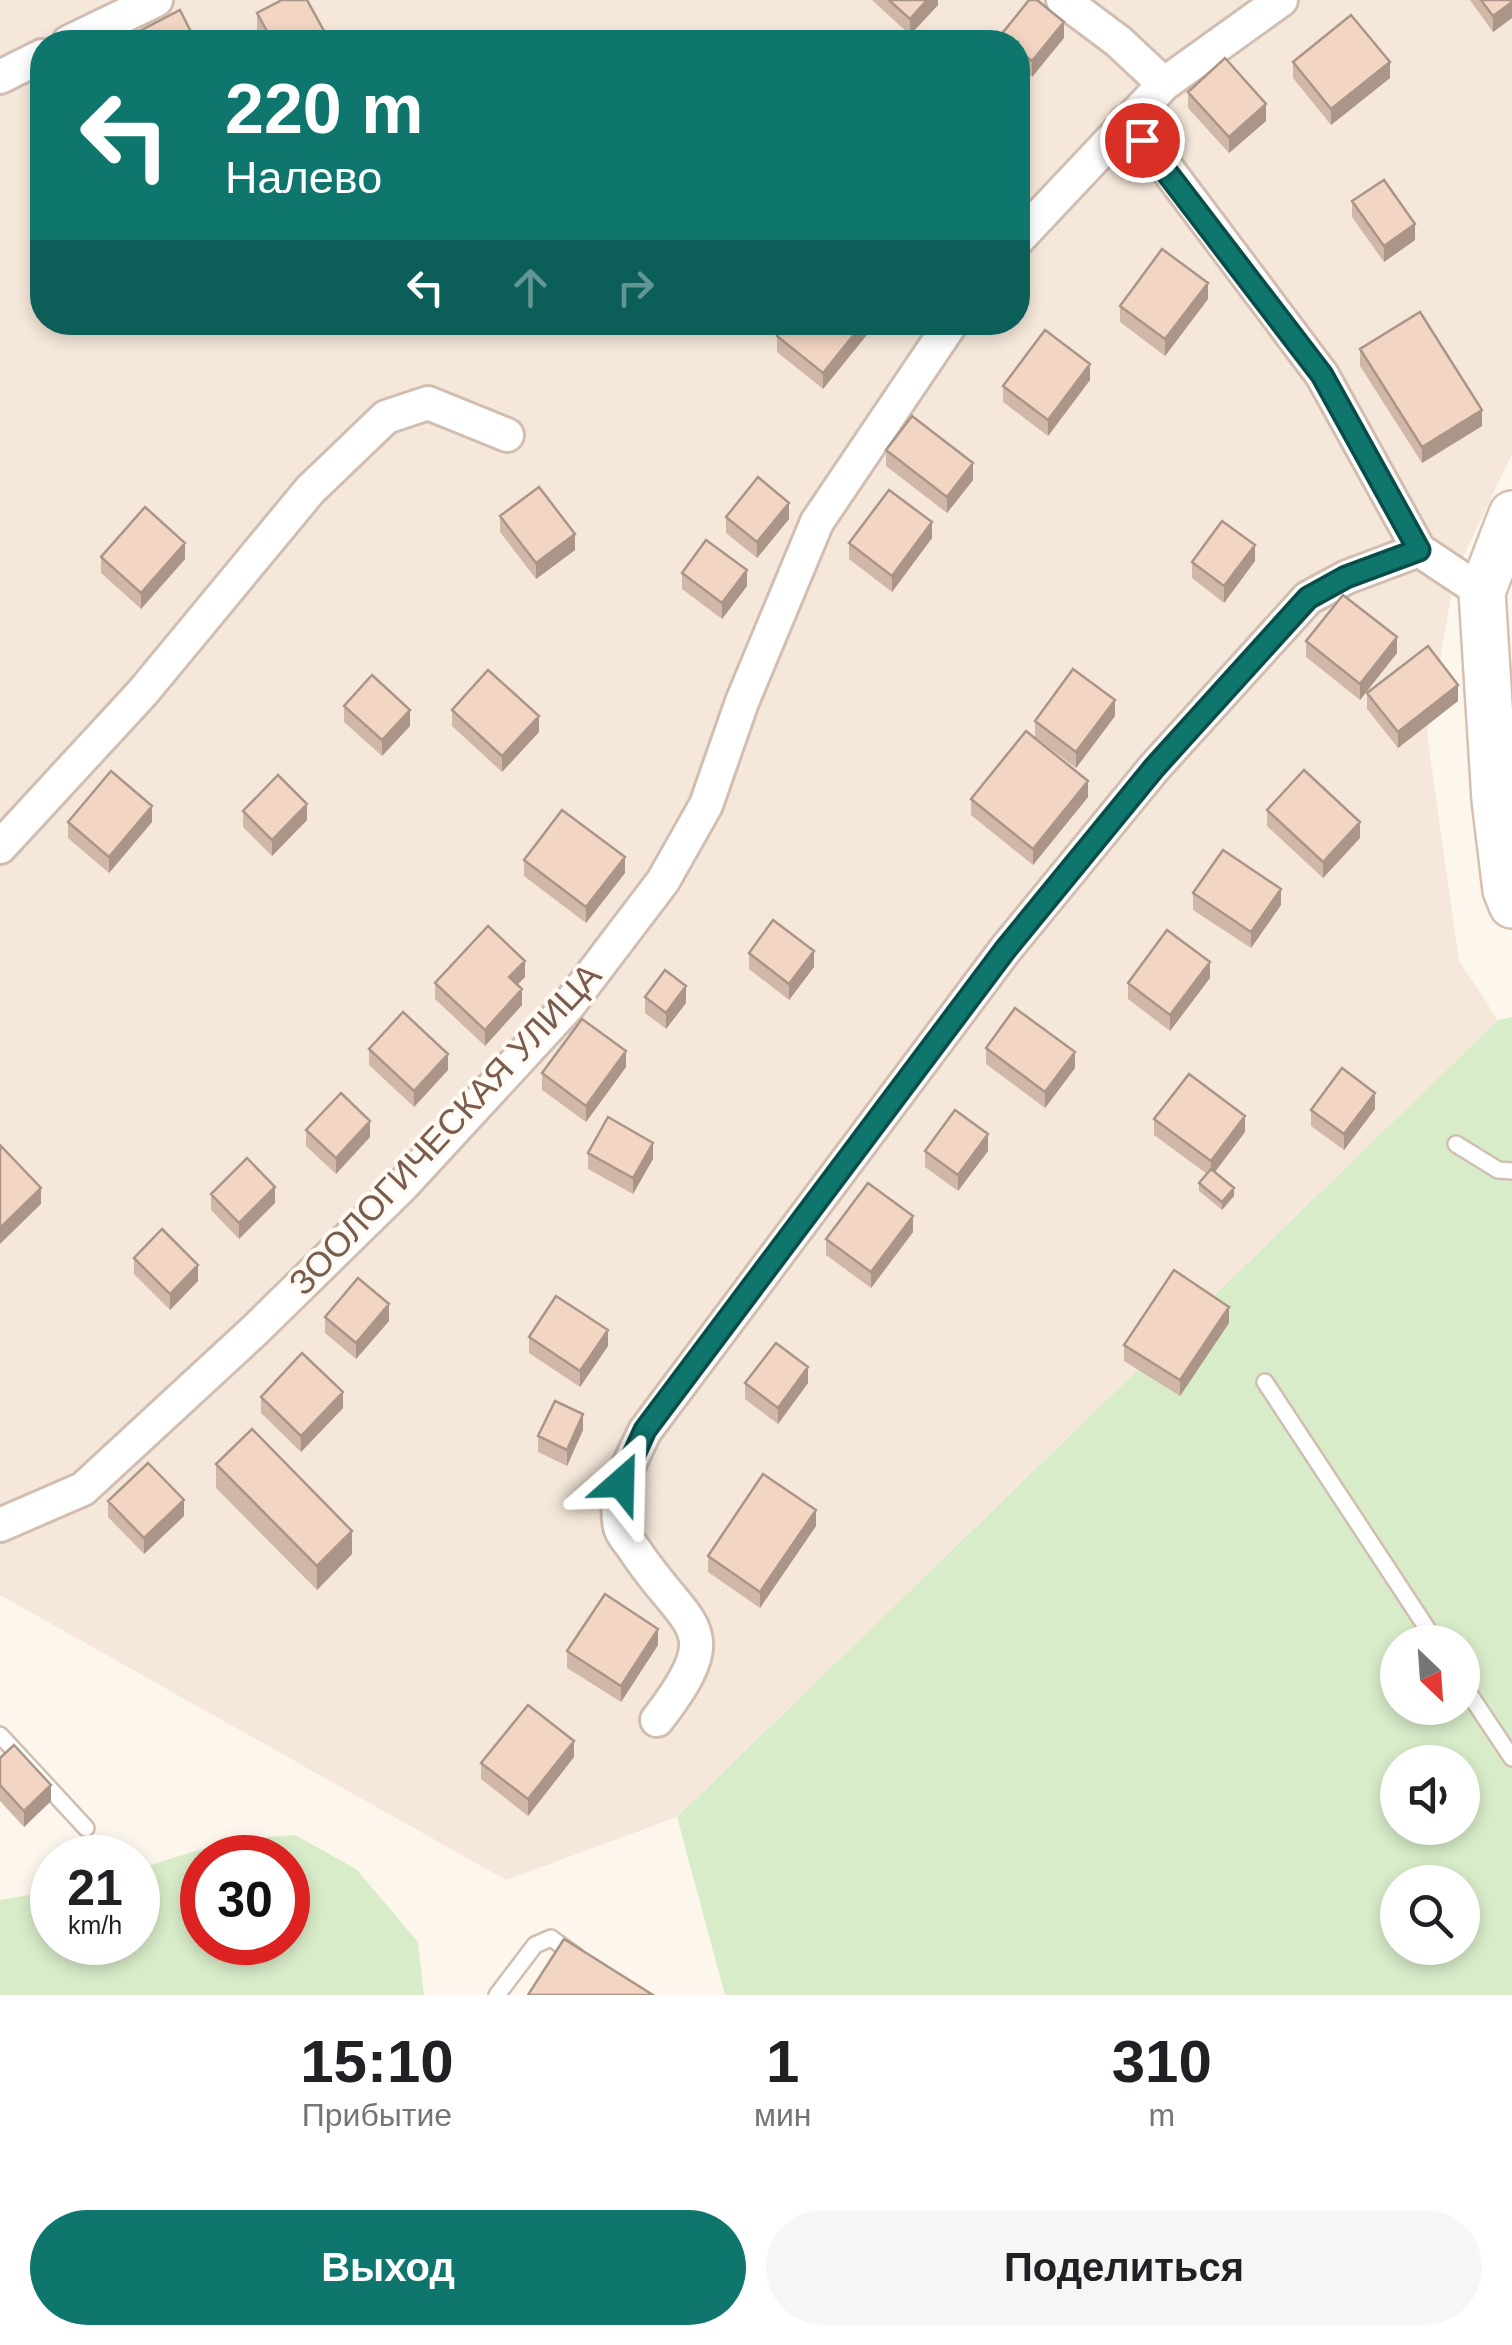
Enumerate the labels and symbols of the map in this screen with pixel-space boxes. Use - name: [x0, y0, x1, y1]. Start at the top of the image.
- pin: [1100, 98, 1185, 183]
- street label: ЗООЛОГИЧЕСКАЯ УЛИЦА: [281, 955, 609, 1302]
- position arrow: [569, 1431, 673, 1535]
- north arrow: [1380, 1625, 1480, 1725]
- speed limit sign: 30: [180, 1835, 310, 1965]

